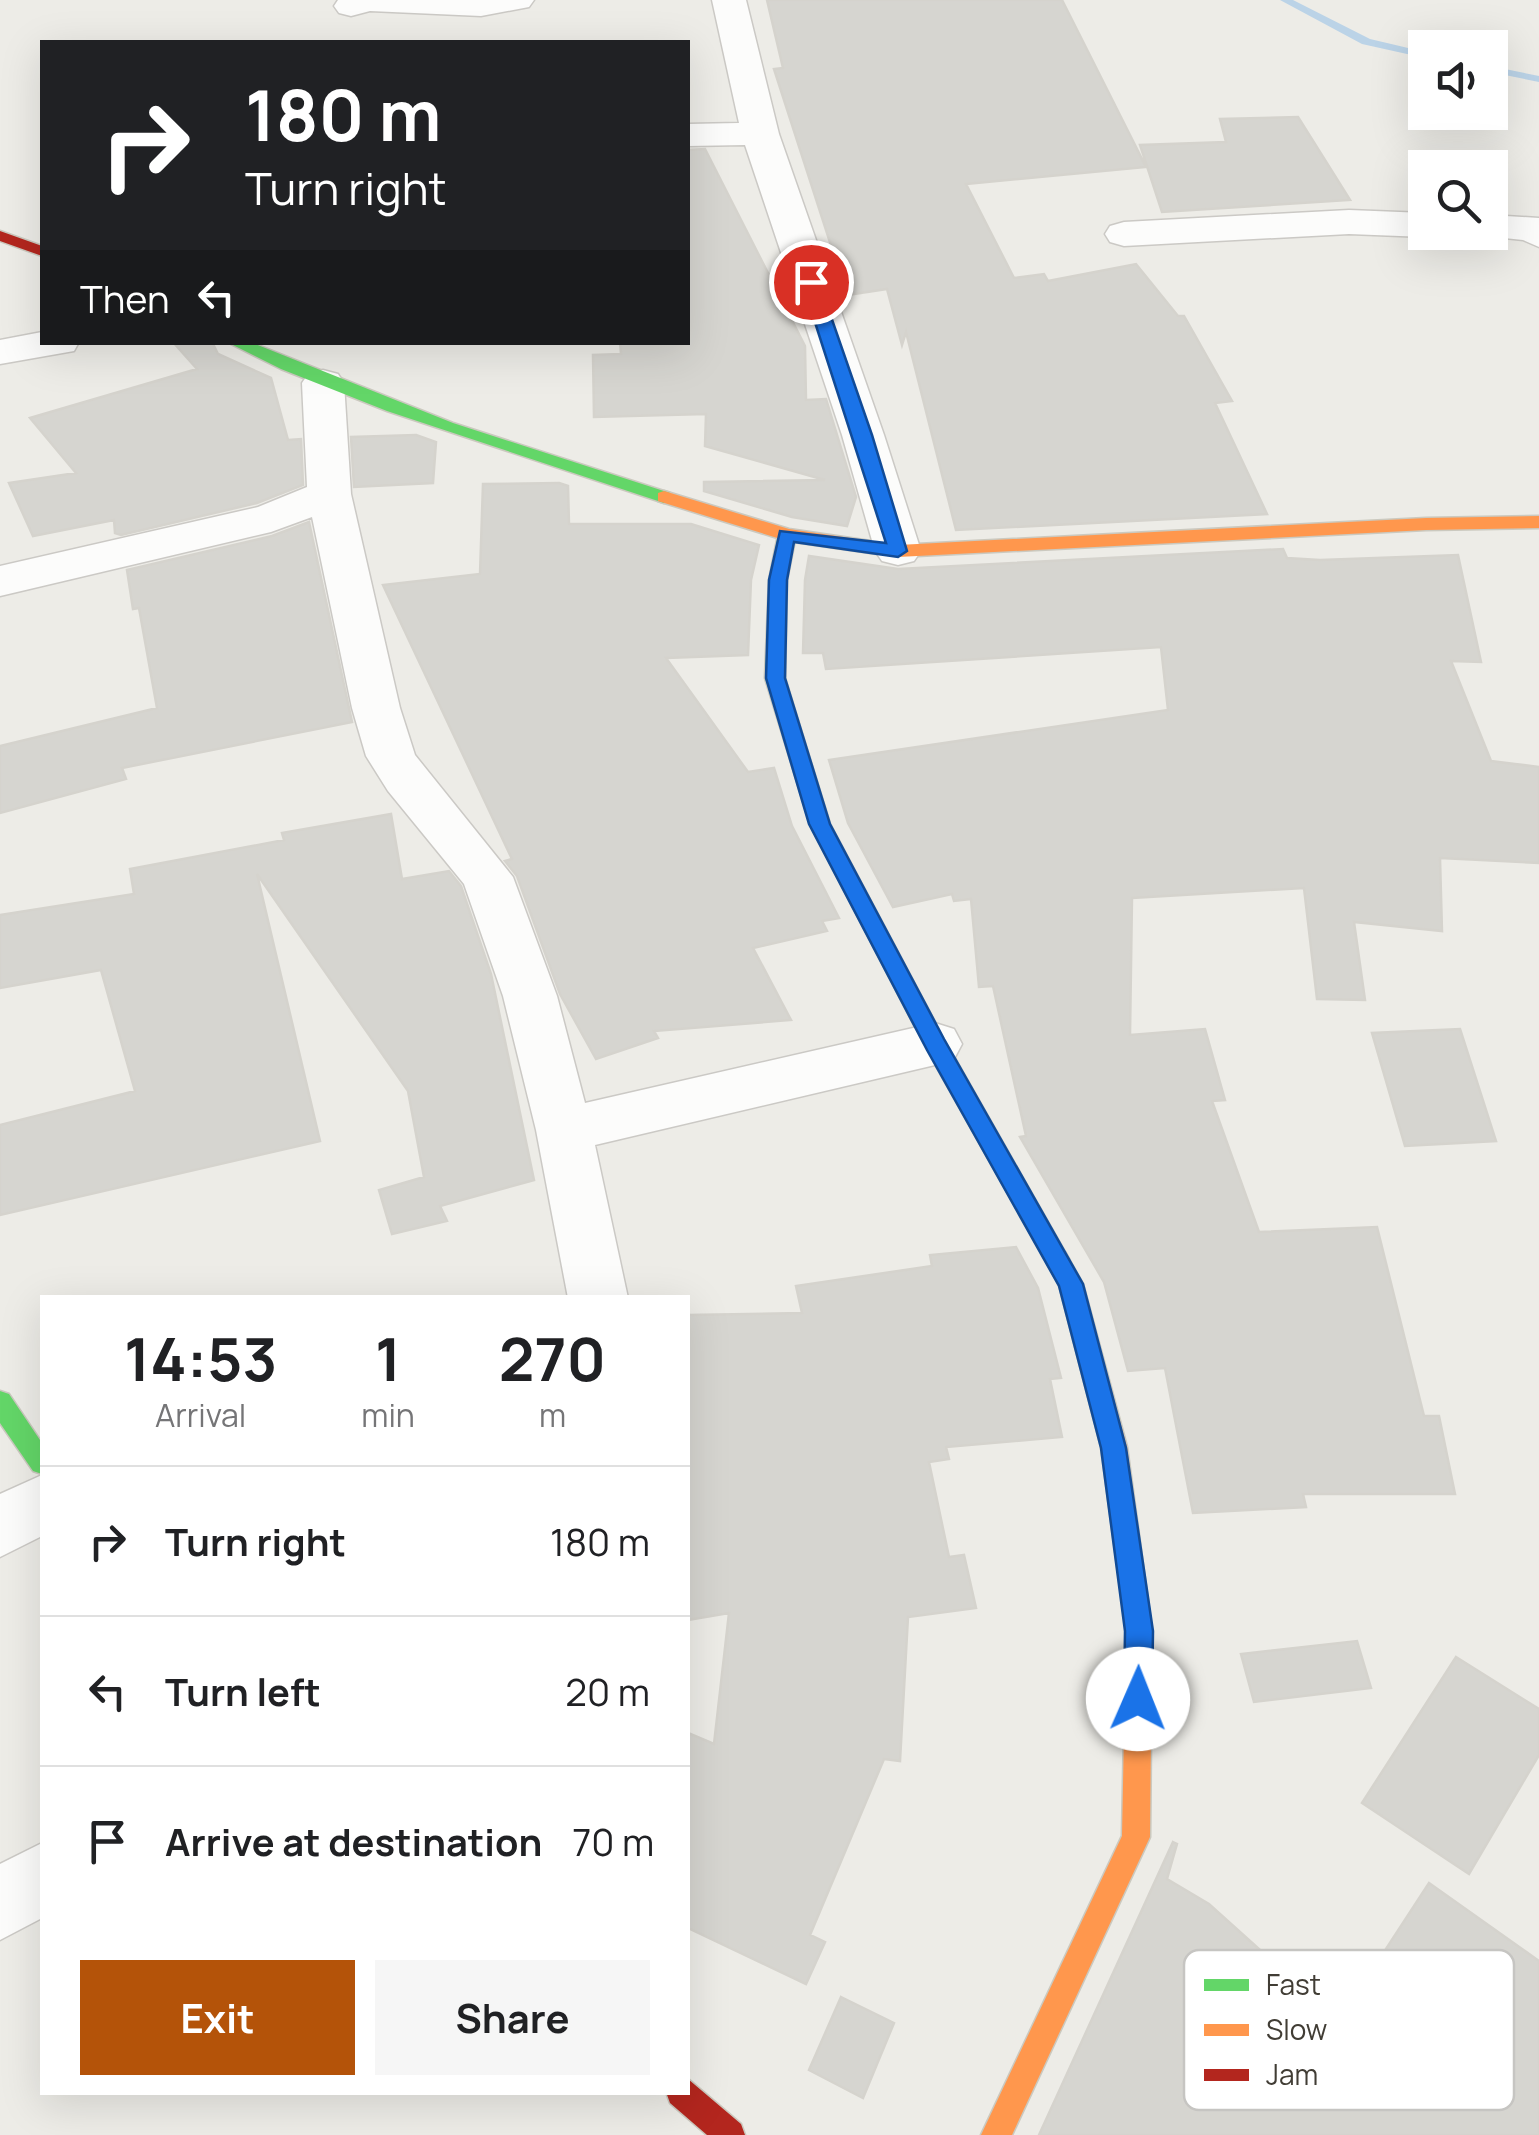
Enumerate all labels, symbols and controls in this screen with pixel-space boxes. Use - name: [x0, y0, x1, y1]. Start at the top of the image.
- map controls: [1408, 30, 1508, 250]
- button: sound: [1408, 30, 1508, 130]
- text: 180 m: [245, 66, 442, 162]
- icon: right: [80, 80, 210, 210]
- button: search: [1408, 150, 1508, 250]
- text: Turn right: [245, 157, 446, 219]
- pin: [769, 240, 854, 325]
- icon: arrive: [784, 255, 839, 310]
- icon: left: [189, 270, 244, 325]
- text: Then: [80, 272, 169, 324]
- text: 14:53: [124, 1317, 277, 1399]
- text: 1: [375, 1317, 401, 1399]
- text: 270: [499, 1317, 606, 1399]
- text: Arrival: [155, 1393, 246, 1437]
- text: min: [361, 1393, 415, 1437]
- text: m: [539, 1393, 566, 1437]
- icon: right: [80, 1514, 135, 1569]
- text: Turn right: [165, 1515, 346, 1567]
- text: 180 m: [550, 1515, 650, 1567]
- position arrow: [1086, 1647, 1190, 1751]
- icon: left: [80, 1664, 135, 1719]
- text: Turn left: [165, 1665, 321, 1717]
- text: 20 m: [565, 1665, 650, 1717]
- icon: arrive: [80, 1814, 135, 1869]
- text: Arrive at destination: [165, 1815, 542, 1867]
- text: 70 m: [572, 1815, 654, 1867]
- legend: [1184, 1950, 1514, 2110]
- button: Exit: [80, 1960, 355, 2075]
- button: Share: [375, 1960, 650, 2075]
- text: Fast: [1266, 1965, 1321, 2003]
- text: Slow: [1266, 2010, 1327, 2048]
- text: Jam: [1266, 2055, 1318, 2093]

